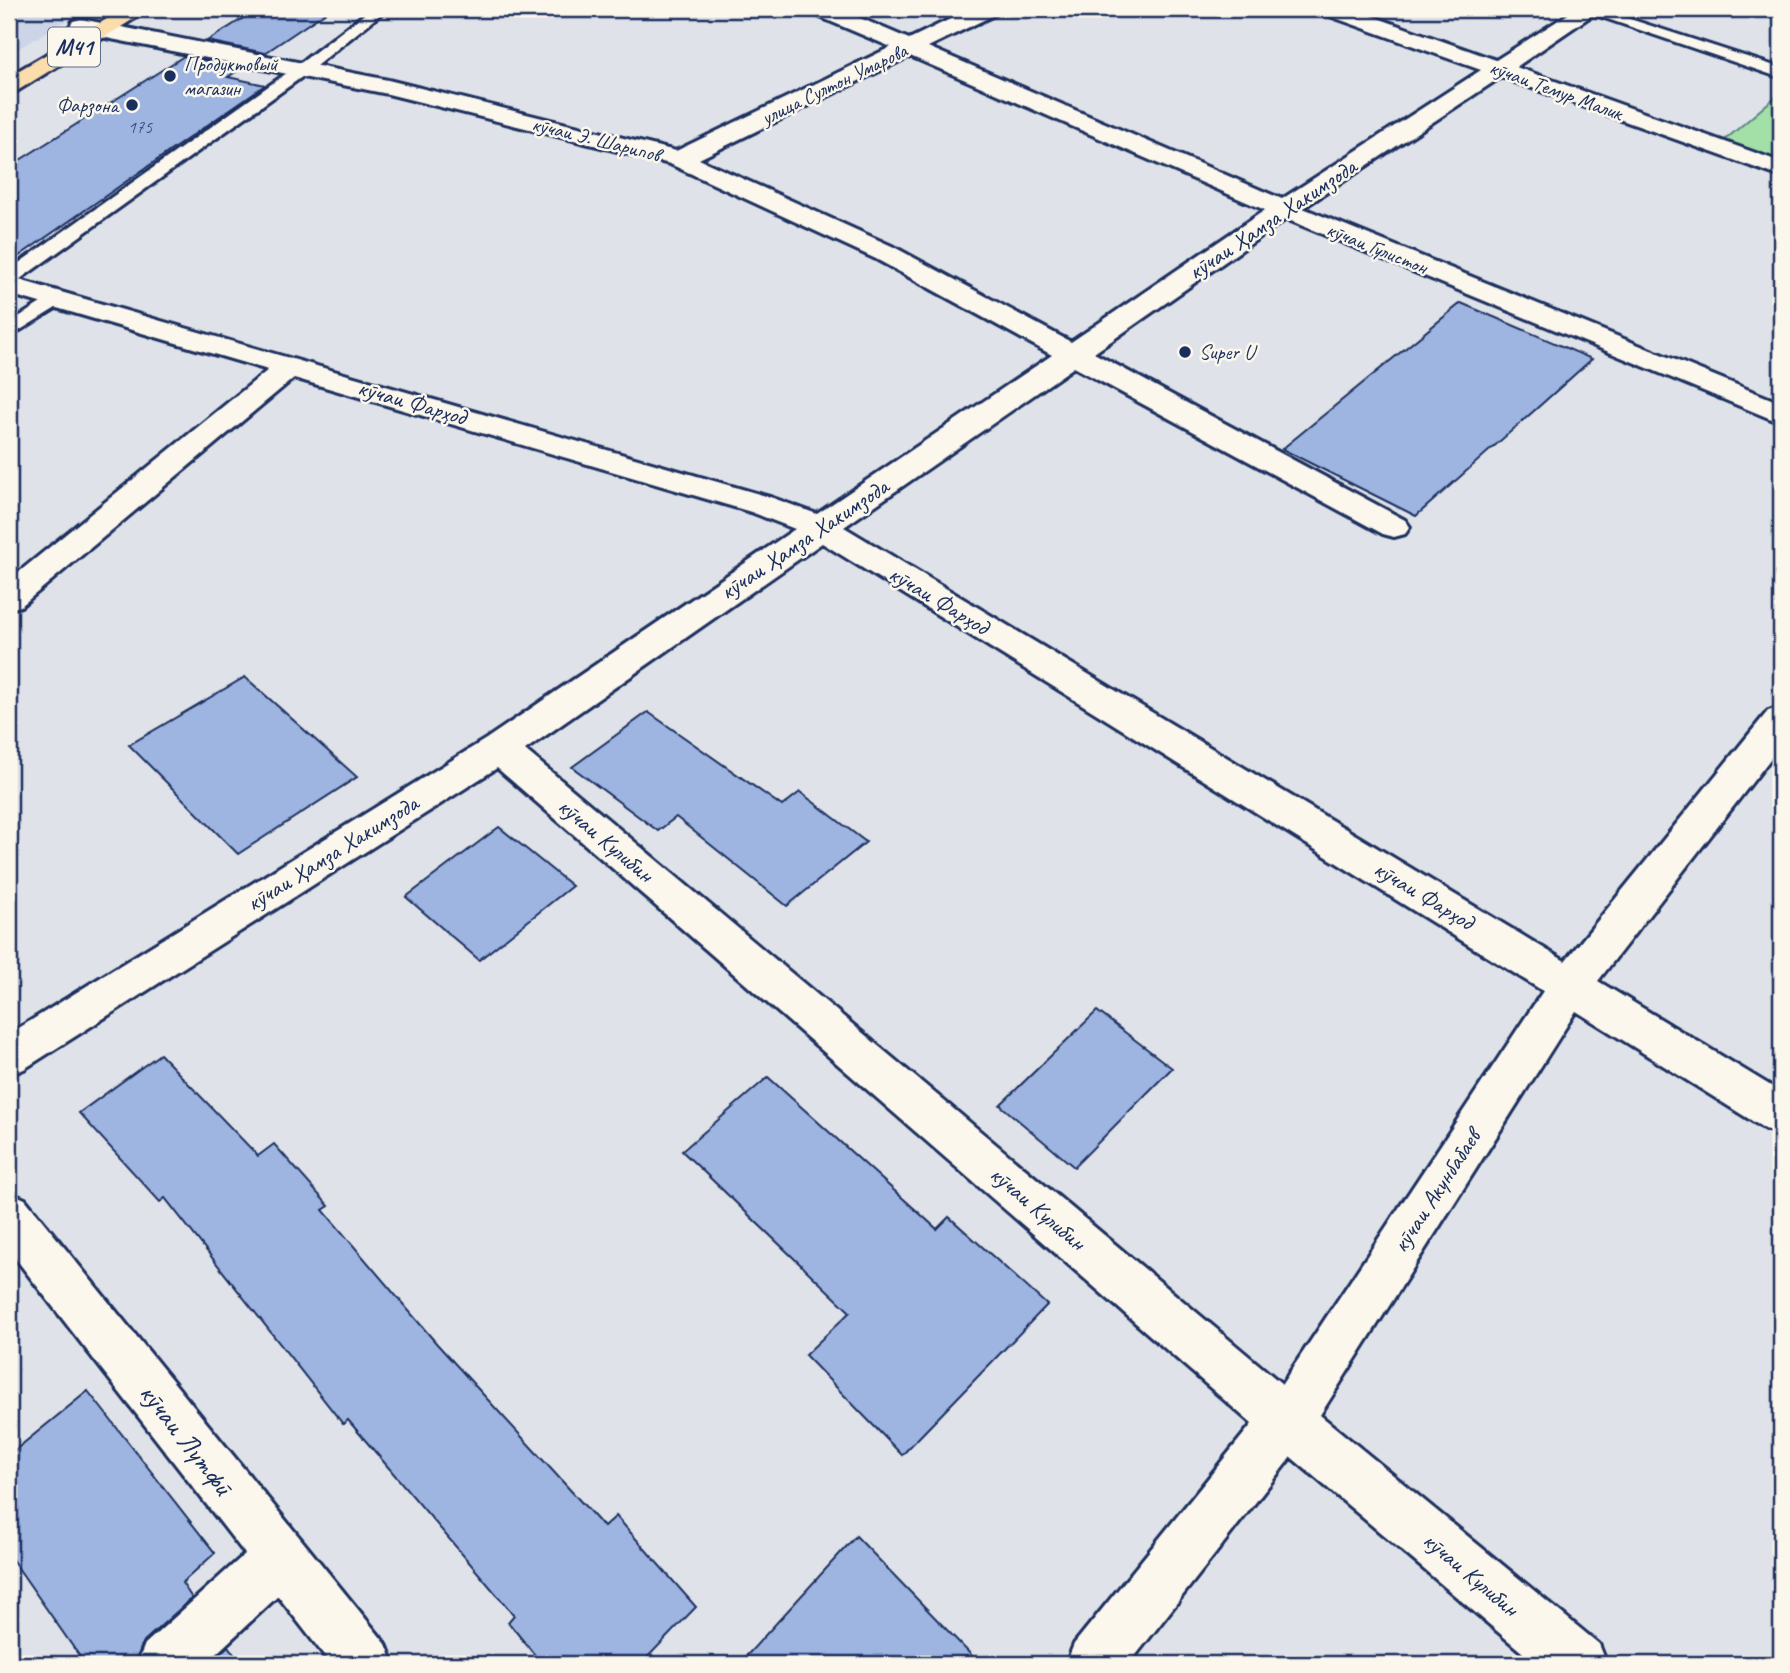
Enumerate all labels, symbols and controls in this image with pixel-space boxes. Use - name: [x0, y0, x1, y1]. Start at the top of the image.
- road number: M41: [48, 28, 100, 66]
- street label: улица Султон Умарова: [755, 37, 913, 131]
- place label: Продуктовый магазин: [184, 51, 279, 101]
- street label: кӯчаи Темур Малик: [1486, 54, 1628, 127]
- marker: Продуктовый магазин: [162, 68, 178, 84]
- place label: Фарзона: [56, 92, 120, 118]
- marker: Фарзона: [124, 97, 140, 113]
- street label: кӯчаи Э. Шарипов: [529, 111, 667, 169]
- house number: 175: [128, 116, 153, 138]
- street label: кӯчаи Ҳамза Хакимзода: [1182, 150, 1364, 286]
- street label: кӯчаи Гулистон: [1323, 216, 1433, 281]
- place label: Super U: [1199, 339, 1258, 365]
- marker: Super U: [1177, 344, 1193, 360]
- street label: кӯчаи Фарҳод: [354, 372, 472, 432]
- street label: кӯчаи Ҳамза Хакимзода: [714, 470, 896, 606]
- street label: кӯчаи Фарҳод: [884, 558, 997, 643]
- street label: кӯчаи Ҳамза Хакимзода: [241, 787, 425, 918]
- street label: кӯчаи Кулибин: [552, 791, 662, 890]
- street label: кӯчаи Фарҳод: [1369, 853, 1482, 938]
- street label: кӯчаи Акунбабаев: [1385, 1120, 1489, 1258]
- street label: кӯчаи Кулибин: [984, 1159, 1094, 1258]
- street label: кӯчаи Лутфӣ: [132, 1376, 243, 1504]
- street label: кӯчаи Кулибин: [1417, 1525, 1527, 1624]

